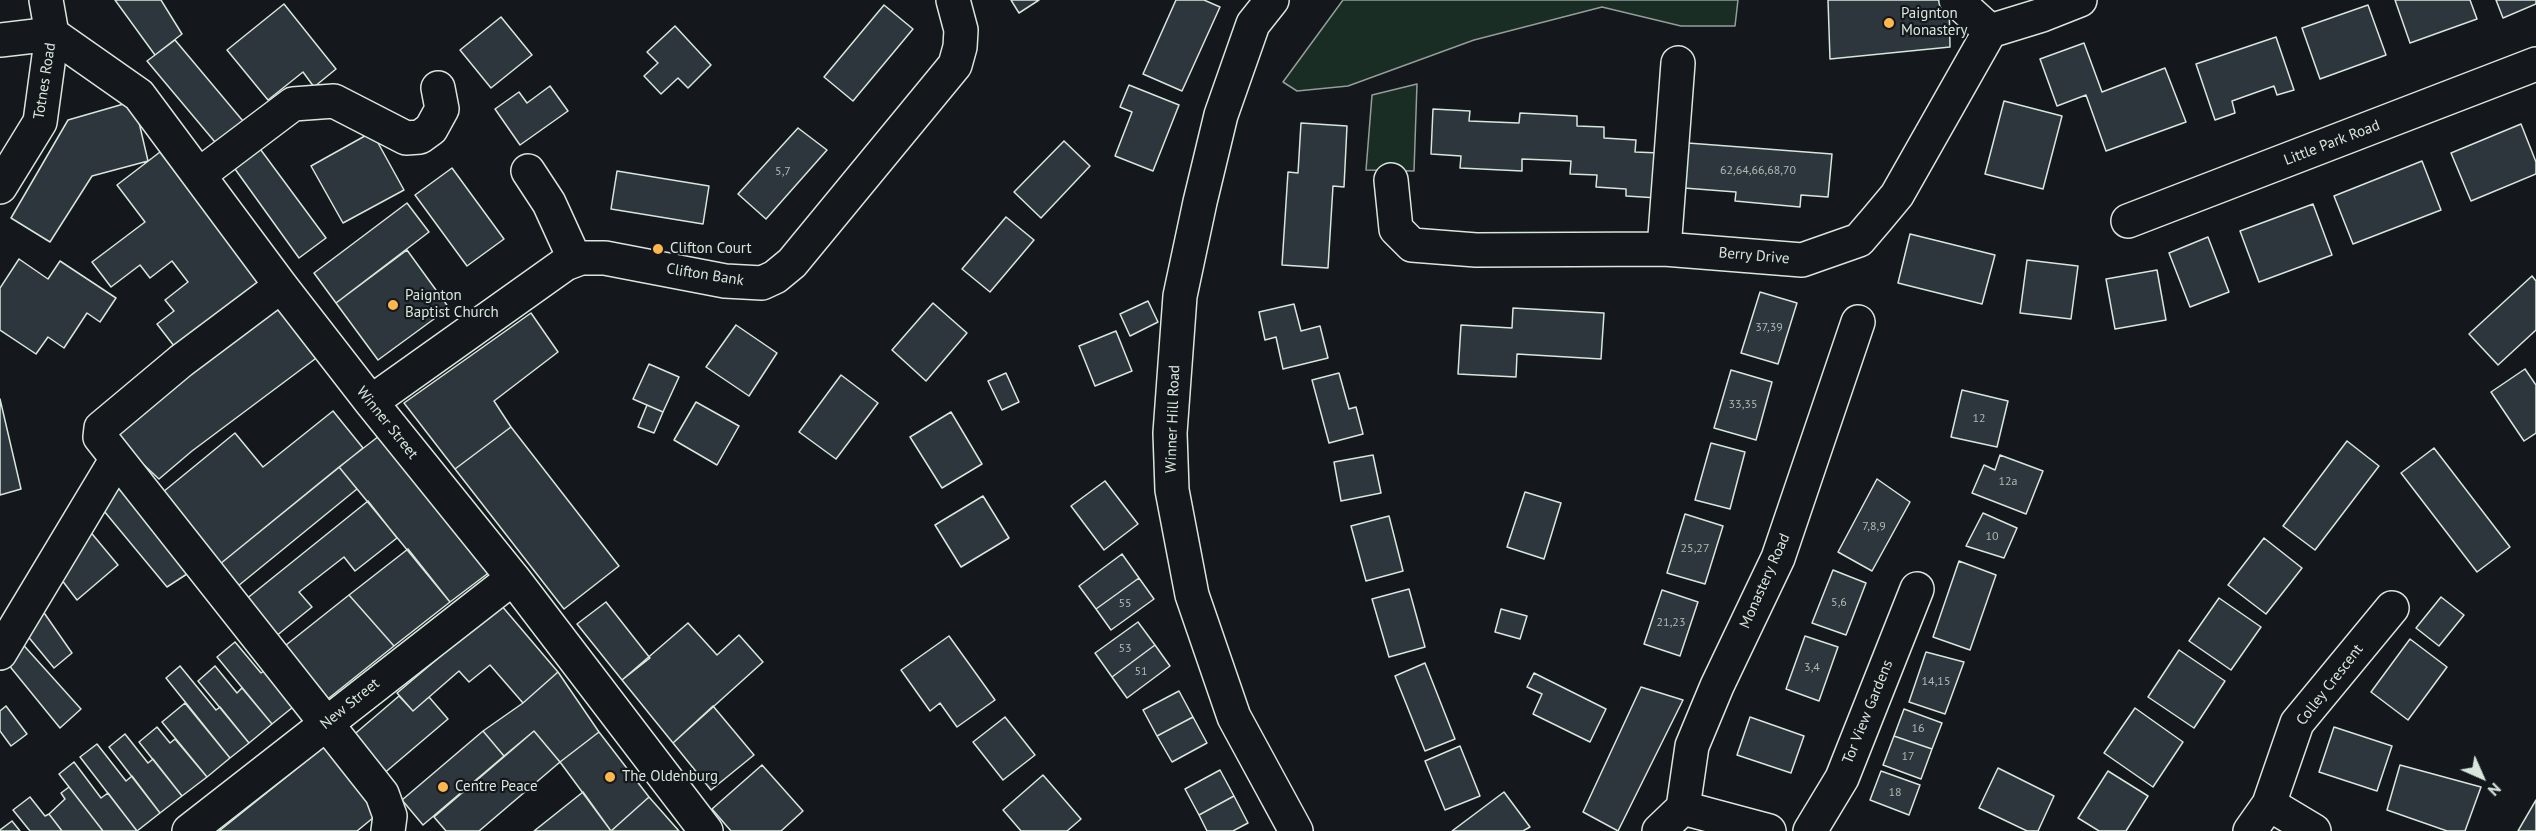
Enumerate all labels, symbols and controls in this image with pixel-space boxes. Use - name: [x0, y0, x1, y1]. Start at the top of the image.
- place label: Paignton Monastery: [1901, 5, 1967, 40]
- marker: Paignton Monastery: [1882, 16, 1896, 30]
- street label: Totnes Road: [30, 41, 60, 121]
- street label: Little Park Road: [2281, 116, 2383, 170]
- house number: 62,64,66,68,70: [1720, 164, 1796, 178]
- house number: 5,7: [775, 165, 791, 179]
- place label: Clifton Court: [670, 240, 751, 258]
- marker: Clifton Court: [651, 242, 665, 256]
- street label: Berry Drive: [1718, 244, 1790, 268]
- street label: Clifton Bank: [665, 260, 745, 290]
- place label: Paignton Baptist Church: [405, 287, 499, 322]
- marker: Paignton Baptist Church: [386, 298, 400, 312]
- house number: 37,39: [1755, 321, 1783, 335]
- street label: Winner Hill Road: [1162, 365, 1184, 473]
- street label: Winner Street: [352, 383, 422, 463]
- house number: 33,35: [1729, 398, 1757, 412]
- house number: 12: [1972, 412, 1986, 426]
- house number: 12a: [1998, 475, 2018, 489]
- house number: 7,8,9: [1862, 520, 1886, 534]
- house number: 10: [1985, 530, 1999, 544]
- street label: Monastery Road: [1736, 531, 1794, 631]
- house number: 25,27: [1681, 542, 1709, 556]
- house number: 5,6: [1831, 596, 1847, 610]
- house number: 55: [1118, 597, 1132, 611]
- house number: 21,23: [1657, 616, 1685, 630]
- street label: Colley Crescent: [2293, 641, 2367, 729]
- house number: 53: [1118, 642, 1132, 656]
- street label: Tor View Gardens: [1839, 657, 1897, 767]
- house number: 3,4: [1804, 661, 1820, 675]
- house number: 51: [1134, 665, 1148, 679]
- street label: New Street: [317, 675, 383, 733]
- house number: 14,15: [1922, 675, 1950, 689]
- house number: 16: [1911, 722, 1925, 736]
- north arrow: [2452, 747, 2512, 807]
- house number: 17: [1901, 750, 1915, 764]
- place label: The Oldenburg: [622, 768, 718, 786]
- marker: The Oldenburg: [603, 770, 617, 784]
- place label: Centre Peace: [455, 778, 538, 796]
- text: N: [2484, 779, 2506, 801]
- marker: Centre Peace: [436, 780, 450, 794]
- house number: 18: [1888, 786, 1902, 800]

